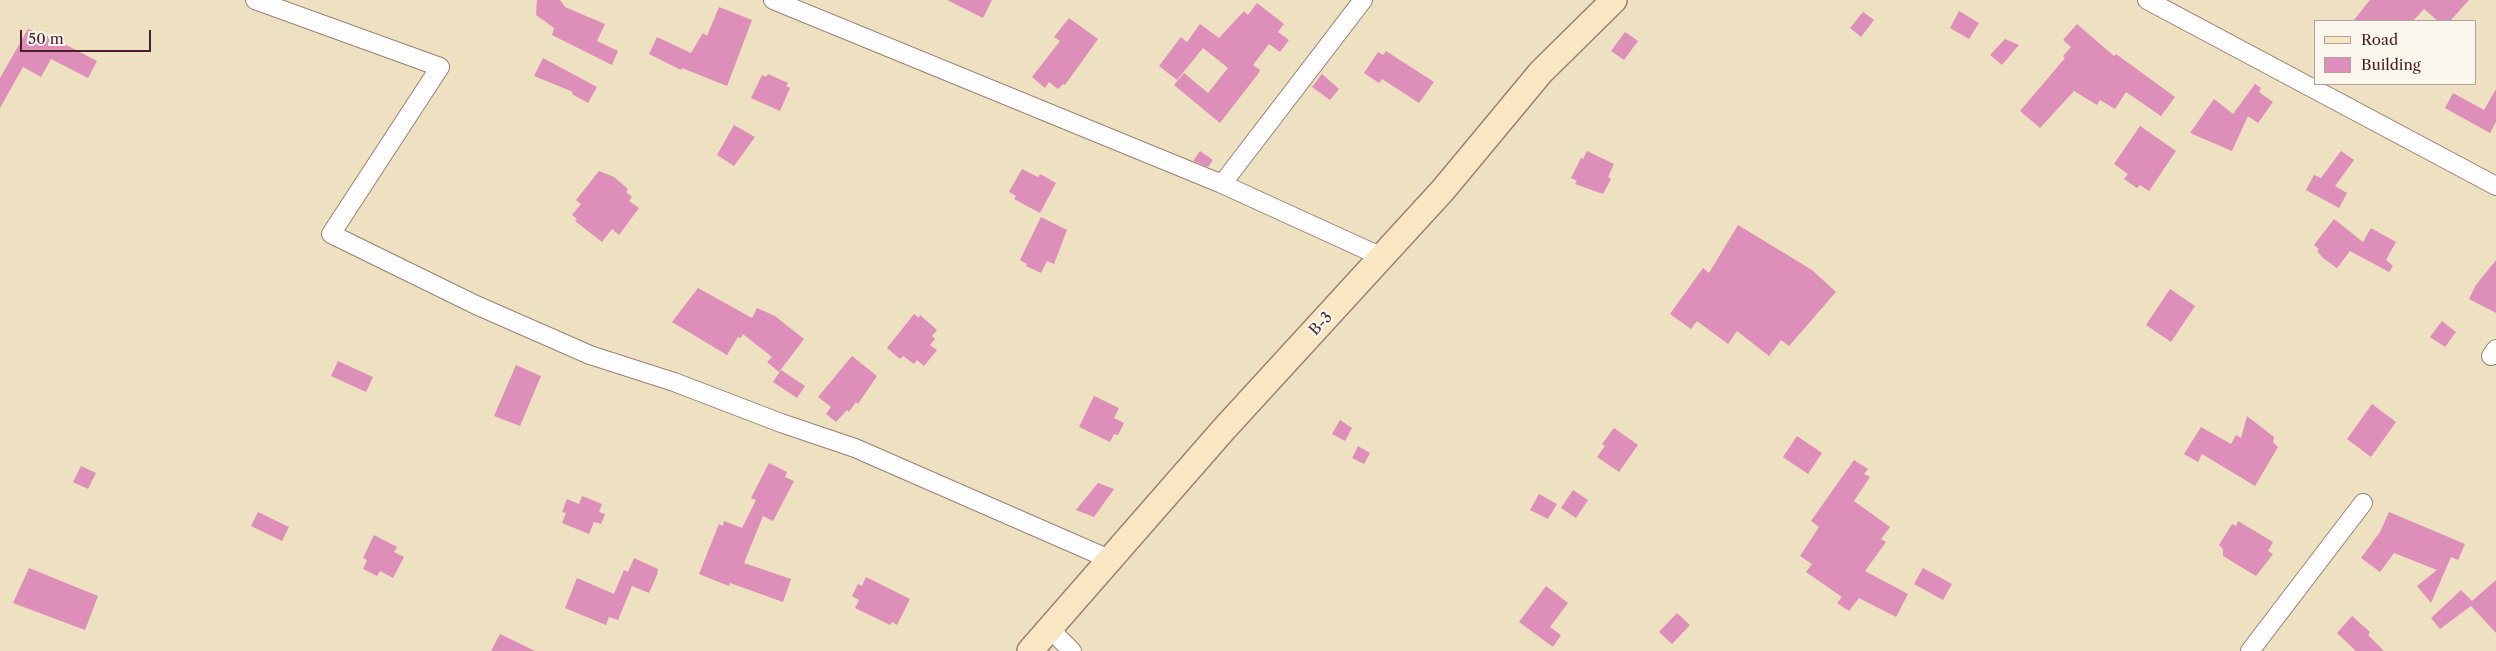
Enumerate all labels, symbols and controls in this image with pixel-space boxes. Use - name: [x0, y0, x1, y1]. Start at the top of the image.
- scale bar: [22, 20, 154, 52]
- legend: [2314, 20, 2476, 85]
- text: 50 m: [28, 29, 64, 48]
- text: Road: [2361, 30, 2398, 49]
- text: Building: [2361, 55, 2421, 74]
- street label: B-3: [1306, 309, 1336, 339]

